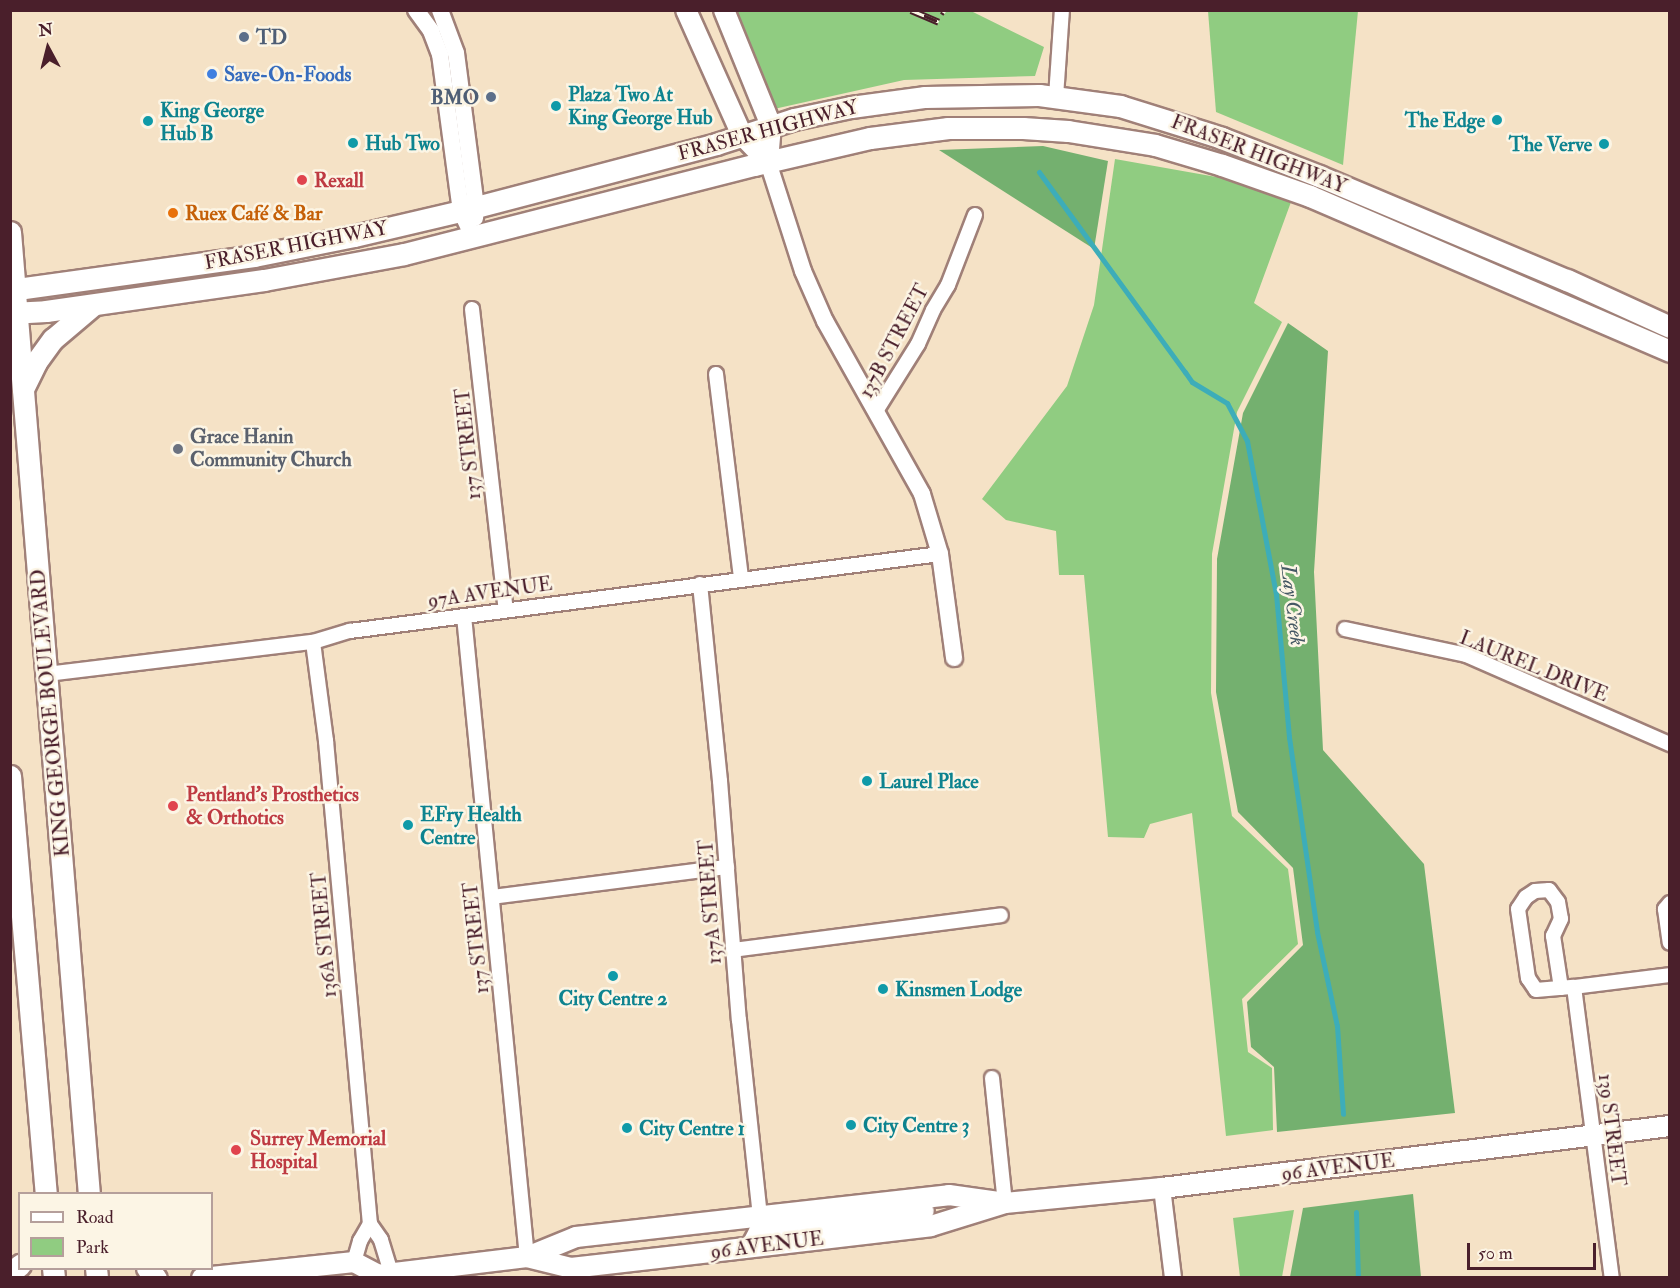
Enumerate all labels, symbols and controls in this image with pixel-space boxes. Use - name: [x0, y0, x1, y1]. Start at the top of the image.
- north arrow: [18, 18, 78, 78]
- text: N: [37, 19, 54, 41]
- place label: TD: [256, 25, 287, 49]
- marker: TD: [237, 30, 251, 44]
- place label: Save-On-Foods: [224, 62, 351, 86]
- marker: Save-On-Foods: [205, 67, 219, 81]
- place label: Plaza Two At King George Hub: [568, 83, 713, 130]
- place label: BMO: [430, 85, 479, 109]
- marker: BMO: [484, 90, 498, 104]
- street label: FRASER HIGHWAY: [675, 94, 861, 166]
- place label: King George Hub B: [160, 98, 264, 145]
- marker: Plaza Two At King George Hub: [549, 99, 563, 113]
- place label: The Edge: [1405, 108, 1485, 132]
- street label: FRASER HIGHWAY: [1168, 109, 1350, 199]
- marker: The Edge: [1490, 113, 1504, 127]
- marker: King George Hub B: [141, 114, 155, 128]
- place label: Hub Two: [365, 131, 440, 155]
- place label: The Verve: [1509, 132, 1592, 156]
- marker: Hub Two: [346, 136, 360, 150]
- marker: The Verve: [1597, 137, 1611, 151]
- place label: Rexall: [314, 168, 364, 192]
- marker: Rexall: [295, 173, 309, 187]
- place label: Ruex Café & Bar: [185, 201, 322, 225]
- marker: Ruex Café & Bar: [166, 206, 180, 220]
- street label: FRASER HIGHWAY: [202, 215, 390, 275]
- street label: 137B STREET: [854, 280, 934, 402]
- street label: 137 STREET: [450, 387, 486, 501]
- place label: Grace Hanin Community Church: [190, 425, 352, 472]
- marker: Grace Hanin Community Church: [171, 442, 185, 456]
- water label: Lay Creek: [1275, 563, 1309, 647]
- street label: KING GEORGE BOULEVARD: [25, 568, 75, 858]
- street label: 97A AVENUE: [426, 571, 554, 613]
- street label: LAUREL DRIVE: [1456, 625, 1612, 707]
- place label: Laurel Place: [879, 769, 979, 793]
- marker: Laurel Place: [860, 774, 874, 788]
- place label: Pentland's Prosthetics & Orthotics: [186, 783, 359, 830]
- marker: Pentland's Prosthetics & Orthotics: [164, 797, 182, 815]
- place label: EFry Health Centre: [420, 802, 522, 849]
- marker: EFry Health Centre: [401, 818, 415, 832]
- street label: 137A STREET: [694, 839, 726, 965]
- street label: 136A STREET: [307, 871, 341, 999]
- street label: 137 STREET: [458, 881, 494, 995]
- marker: City Centre 2: [606, 969, 620, 983]
- place label: Kinsmen Lodge: [895, 977, 1022, 1001]
- marker: Kinsmen Lodge: [876, 982, 890, 996]
- place label: City Centre 2: [559, 986, 667, 1010]
- street label: 139 STREET: [1593, 1072, 1631, 1188]
- place label: City Centre 3: [863, 1113, 970, 1137]
- place label: City Centre 1: [639, 1116, 745, 1140]
- marker: City Centre 3: [844, 1118, 858, 1132]
- marker: City Centre 1: [620, 1121, 634, 1135]
- place label: Surrey Memorial Hospital: [250, 1126, 386, 1173]
- marker: Surrey Memorial Hospital: [227, 1141, 245, 1159]
- street label: 96 AVENUE: [1280, 1148, 1396, 1186]
- legend: [18, 1192, 213, 1270]
- text: Road: [76, 1206, 114, 1229]
- street label: 96 AVENUE: [709, 1226, 825, 1264]
- scale bar: [1470, 1231, 1599, 1269]
- text: Park: [76, 1236, 109, 1259]
- text: 50 m: [1478, 1242, 1513, 1265]

